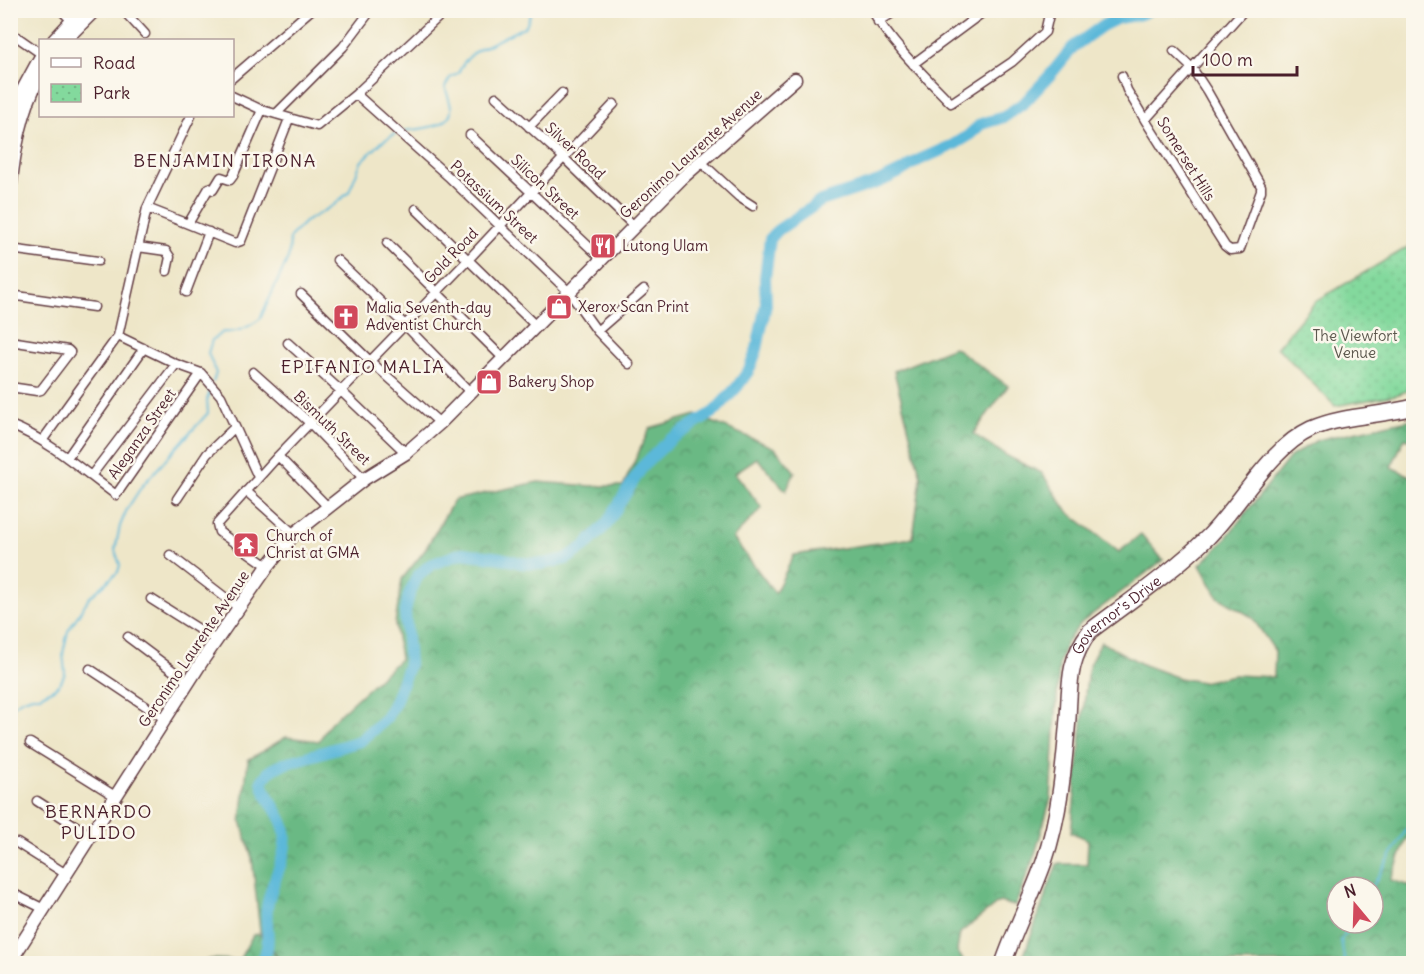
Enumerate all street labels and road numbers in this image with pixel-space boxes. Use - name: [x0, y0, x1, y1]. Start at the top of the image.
- street label: Geronimo Laurente Avenue: [616, 85, 766, 223]
- street label: Somerset Hills: [1153, 113, 1220, 204]
- street label: Silver Road: [541, 118, 609, 183]
- street label: Silicon Street: [507, 150, 584, 223]
- street label: Potassium Street: [446, 156, 542, 247]
- street label: Gold Road: [419, 224, 482, 287]
- street label: Aleganza Street: [103, 385, 180, 483]
- street label: Bismuth Street: [290, 386, 375, 469]
- street label: Geronimo Laurente Avenue: [134, 567, 253, 731]
- street label: Governor's Drive: [1068, 571, 1165, 658]

